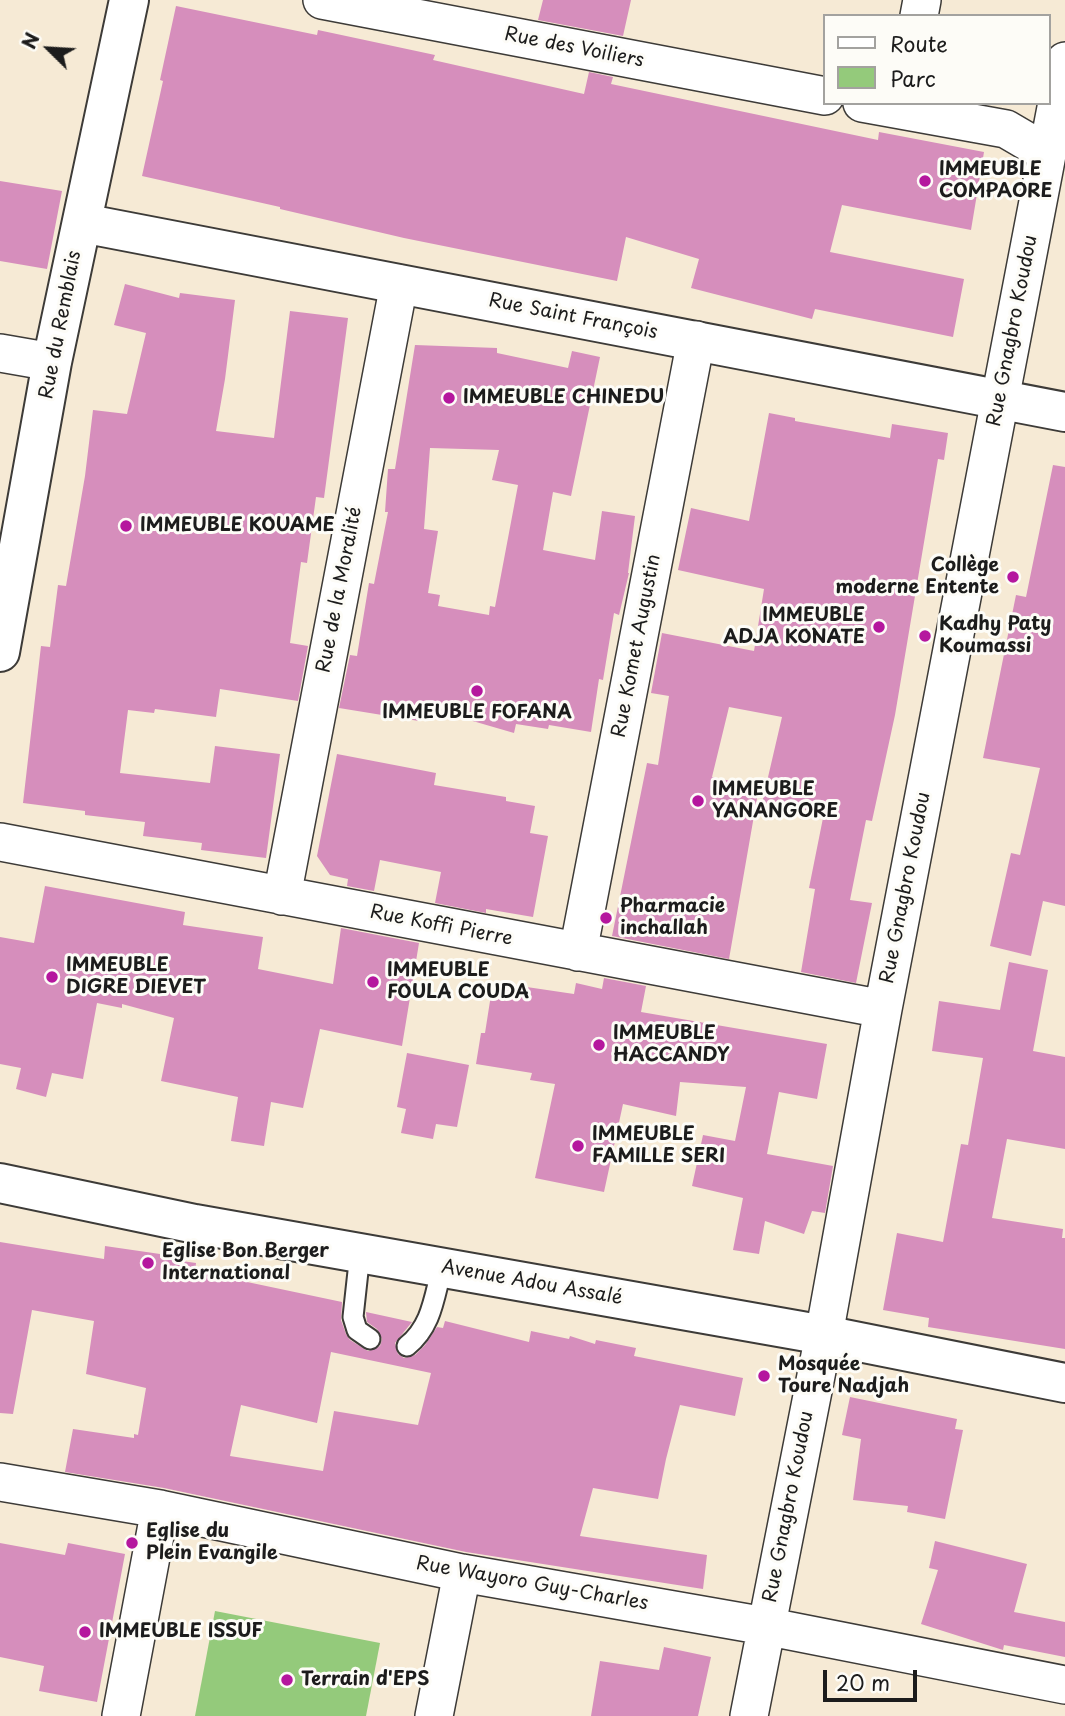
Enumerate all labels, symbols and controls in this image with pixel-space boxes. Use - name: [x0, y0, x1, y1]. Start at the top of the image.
- north arrow: [14, 14, 84, 84]
- legend: [824, 14, 1051, 105]
- street label: Rue des Voiliers: [502, 23, 646, 73]
- text: Route: [890, 27, 948, 59]
- text: N: [14, 28, 46, 53]
- text: Parc: [890, 62, 936, 94]
- place label: IMMEUBLE COMPAORE: [939, 159, 1052, 203]
- marker: IMMEUBLE COMPAORE: [917, 173, 933, 189]
- street label: Rue Gnagbro Koudou: [983, 233, 1043, 429]
- street label: Rue du Remblais: [35, 249, 87, 401]
- street label: Rue Saint François: [487, 289, 659, 345]
- place label: IMMEUBLE CHINEDU: [463, 387, 664, 409]
- marker: IMMEUBLE CHINEDU: [441, 390, 457, 406]
- street label: Rue de la Moralité: [313, 505, 367, 675]
- place label: IMMEUBLE KOUAME: [140, 515, 335, 537]
- marker: IMMEUBLE KOUAME: [118, 518, 134, 534]
- street label: Rue Komet Augustin: [608, 552, 666, 740]
- place label: Collège moderne Entente: [836, 555, 999, 599]
- marker: Collège moderne Entente: [1005, 569, 1021, 585]
- place label: IMMEUBLE ADJA KONATE: [723, 605, 865, 649]
- place label: Kadhy Paty Koumassi: [939, 614, 1051, 658]
- marker: IMMEUBLE ADJA KONATE: [871, 619, 887, 635]
- marker: Kadhy Paty Koumassi: [917, 628, 933, 644]
- marker: IMMEUBLE FOFANA: [469, 683, 485, 699]
- place label: IMMEUBLE FOFANA: [382, 702, 572, 724]
- place label: IMMEUBLE YANANGORE: [712, 779, 838, 823]
- street label: Rue Gnagbro Koudou: [876, 790, 936, 986]
- marker: IMMEUBLE YANANGORE: [690, 793, 706, 809]
- place label: Pharmacie inchallah: [620, 896, 725, 940]
- street label: Rue Koffi Pierre: [368, 901, 514, 951]
- marker: Pharmacie inchallah: [598, 910, 614, 926]
- place label: IMMEUBLE DIGRE DIEVET: [66, 955, 206, 999]
- place label: IMMEUBLE FOULA COUDA: [387, 960, 529, 1004]
- marker: IMMEUBLE DIGRE DIEVET: [44, 969, 60, 985]
- marker: IMMEUBLE FOULA COUDA: [365, 974, 381, 990]
- place label: IMMEUBLE HACCANDY: [613, 1023, 729, 1067]
- marker: IMMEUBLE HACCANDY: [591, 1037, 607, 1053]
- place label: IMMEUBLE FAMILLE SERI: [592, 1124, 725, 1168]
- marker: IMMEUBLE FAMILLE SERI: [570, 1138, 586, 1154]
- place label: Eglise Bon Berger International: [162, 1241, 329, 1285]
- marker: Eglise Bon Berger International: [140, 1255, 156, 1271]
- street label: Avenue Adou Assalé: [440, 1256, 624, 1310]
- place label: Mosquée Toure Nadjah: [778, 1354, 909, 1398]
- marker: Mosquée Toure Nadjah: [756, 1368, 772, 1384]
- street label: Rue Gnagbro Koudou: [759, 1409, 819, 1605]
- place label: Eglise du Plein Evangile: [146, 1521, 278, 1565]
- marker: Eglise du Plein Evangile: [124, 1535, 140, 1551]
- street label: Rue Wayoro Guy-Charles: [414, 1552, 650, 1616]
- place label: IMMEUBLE ISSUF: [99, 1621, 263, 1643]
- marker: IMMEUBLE ISSUF: [77, 1624, 93, 1640]
- scale bar: [827, 1656, 922, 1700]
- text: 20 m: [836, 1666, 890, 1698]
- place label: Terrain d'EPS: [301, 1669, 429, 1691]
- marker: Terrain d'EPS: [279, 1672, 295, 1688]

